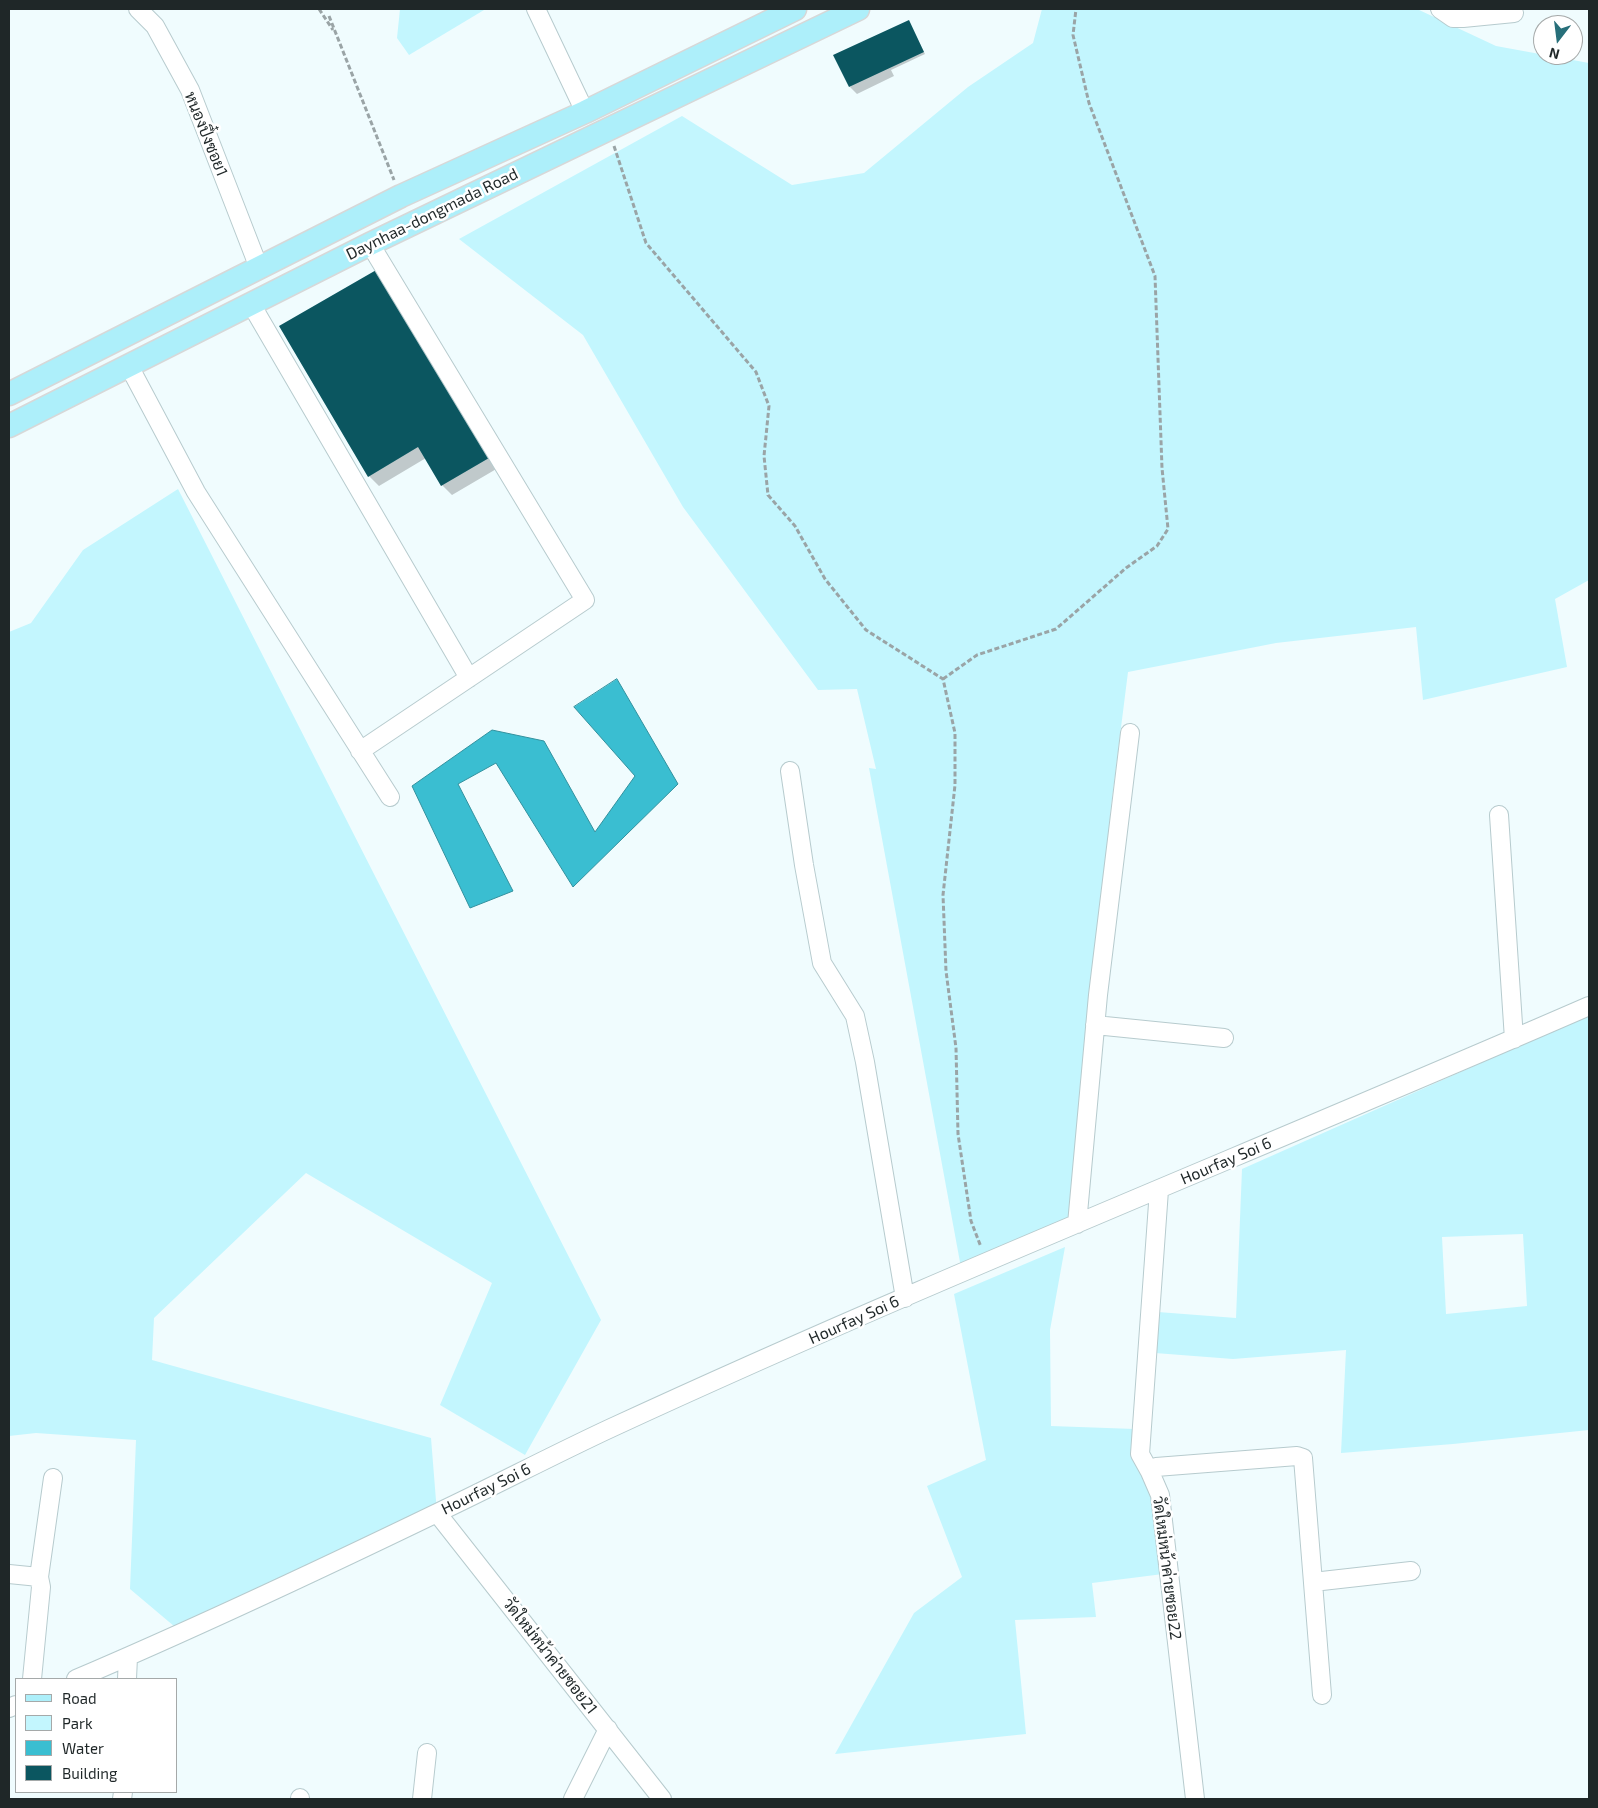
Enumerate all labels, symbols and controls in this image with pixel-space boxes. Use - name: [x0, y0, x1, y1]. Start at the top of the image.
- north arrow: [1533, 15, 1583, 65]
- text: N: [1547, 44, 1561, 64]
- street label: หนองปึ๋งซอย1: [180, 89, 232, 179]
- street label: Daynhaa-dongmada Road: [343, 164, 521, 264]
- street label: Hourfay Soi 6: [1178, 1133, 1274, 1189]
- street label: Hourfay Soi 6: [806, 1292, 902, 1348]
- street label: Hourfay Soi 6: [438, 1459, 534, 1519]
- street label: วัดใหม่หน้าค่ายซอย22: [1149, 1495, 1185, 1641]
- street label: วัดใหม่หน้าค่ายซอย21: [499, 1594, 601, 1718]
- legend: [15, 1678, 178, 1793]
- text: Road: [62, 1689, 97, 1707]
- text: Park: [62, 1714, 93, 1732]
- text: Water: [62, 1739, 104, 1757]
- text: Building: [62, 1764, 117, 1782]

